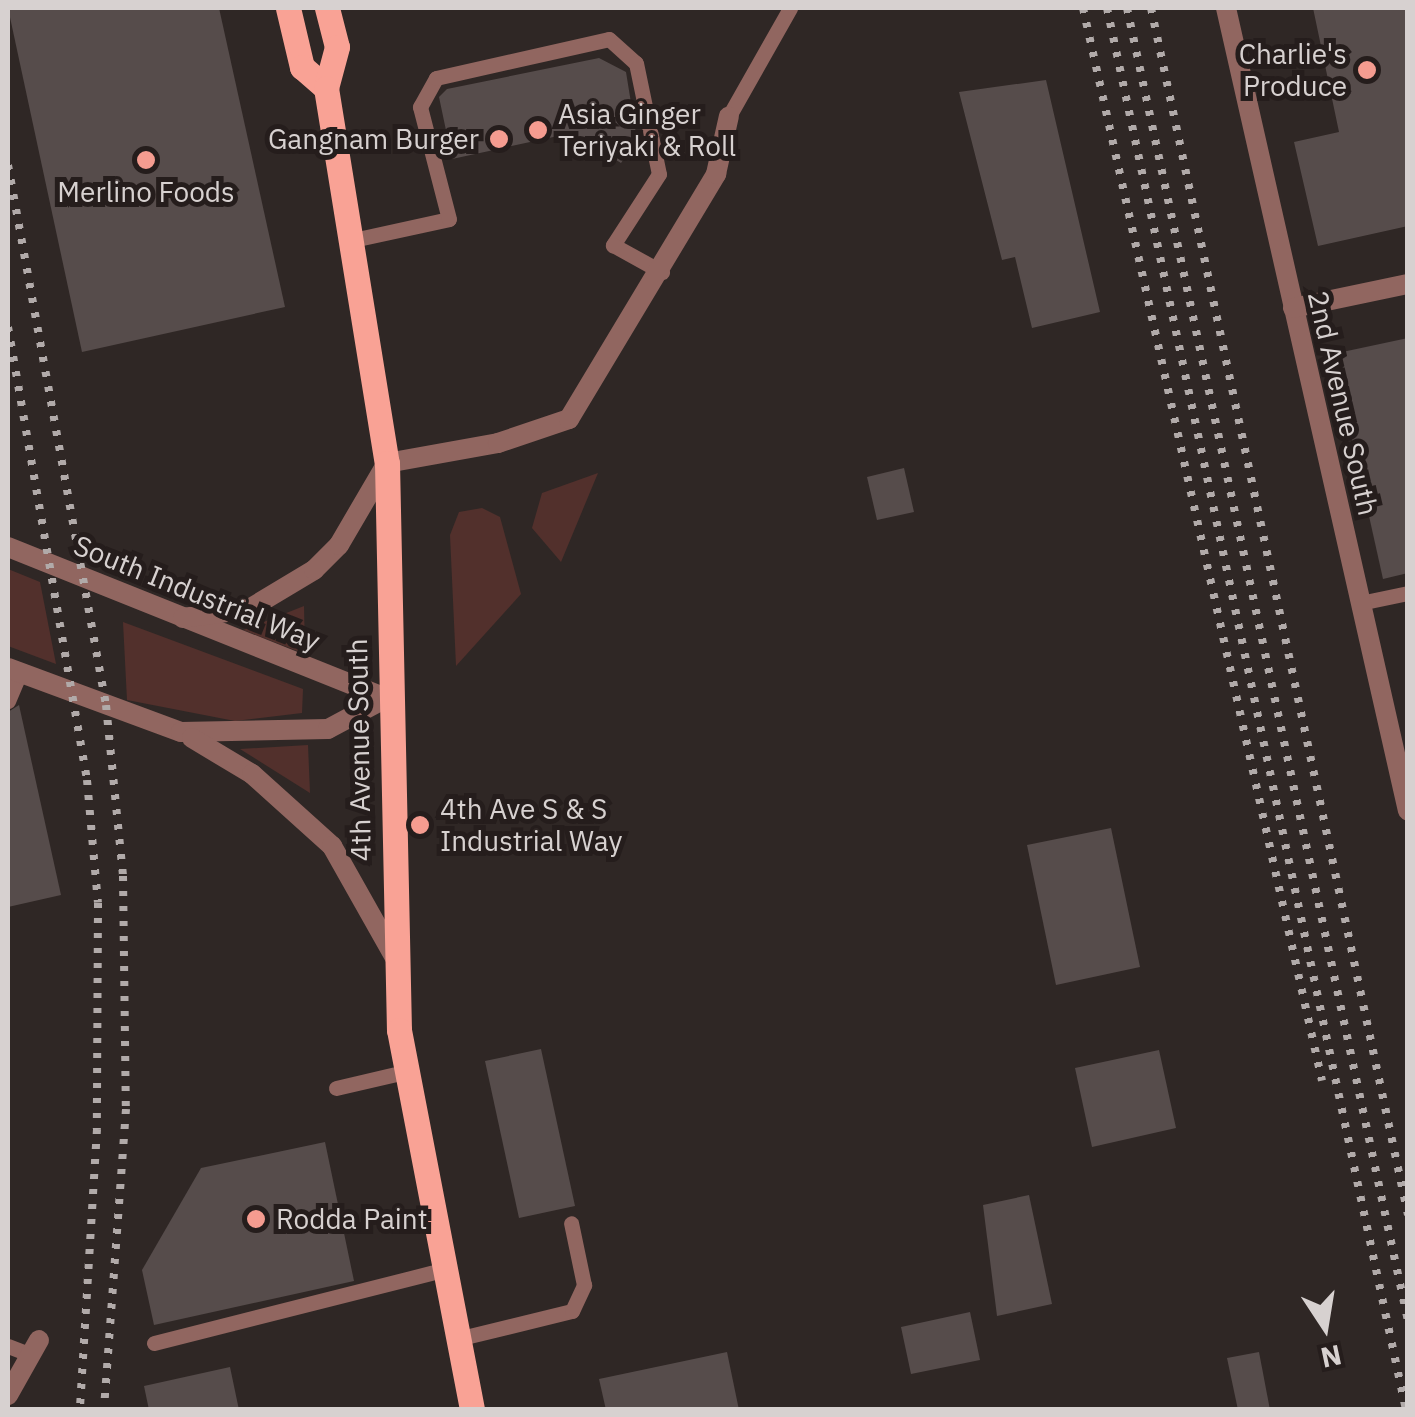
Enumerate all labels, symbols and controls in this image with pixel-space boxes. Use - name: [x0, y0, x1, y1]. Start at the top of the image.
- place label: Charlie's Produce: [1239, 37, 1347, 103]
- marker: Charlie's Produce: [1356, 59, 1378, 81]
- place label: Asia Ginger Teriyaki & Roll: [558, 97, 736, 163]
- marker: Asia Ginger Teriyaki & Roll: [527, 119, 549, 141]
- place label: Gangnam Burger: [268, 122, 479, 156]
- marker: Gangnam Burger: [488, 128, 510, 150]
- marker: Merlino Foods: [135, 149, 157, 171]
- place label: Merlino Foods: [57, 175, 235, 209]
- street label: 2nd Avenue South: [1301, 288, 1385, 518]
- street label: South Industrial Way: [69, 528, 325, 658]
- street label: 4th Avenue South: [340, 638, 378, 862]
- place label: 4th Ave S & S Industrial Way: [440, 792, 622, 858]
- marker: 4th Ave S & S Industrial Way: [409, 814, 431, 836]
- place label: Rodda Paint: [276, 1202, 428, 1236]
- marker: Rodda Paint: [245, 1208, 267, 1230]
- north arrow: [1275, 1277, 1375, 1377]
- text: N: [1318, 1337, 1345, 1377]

